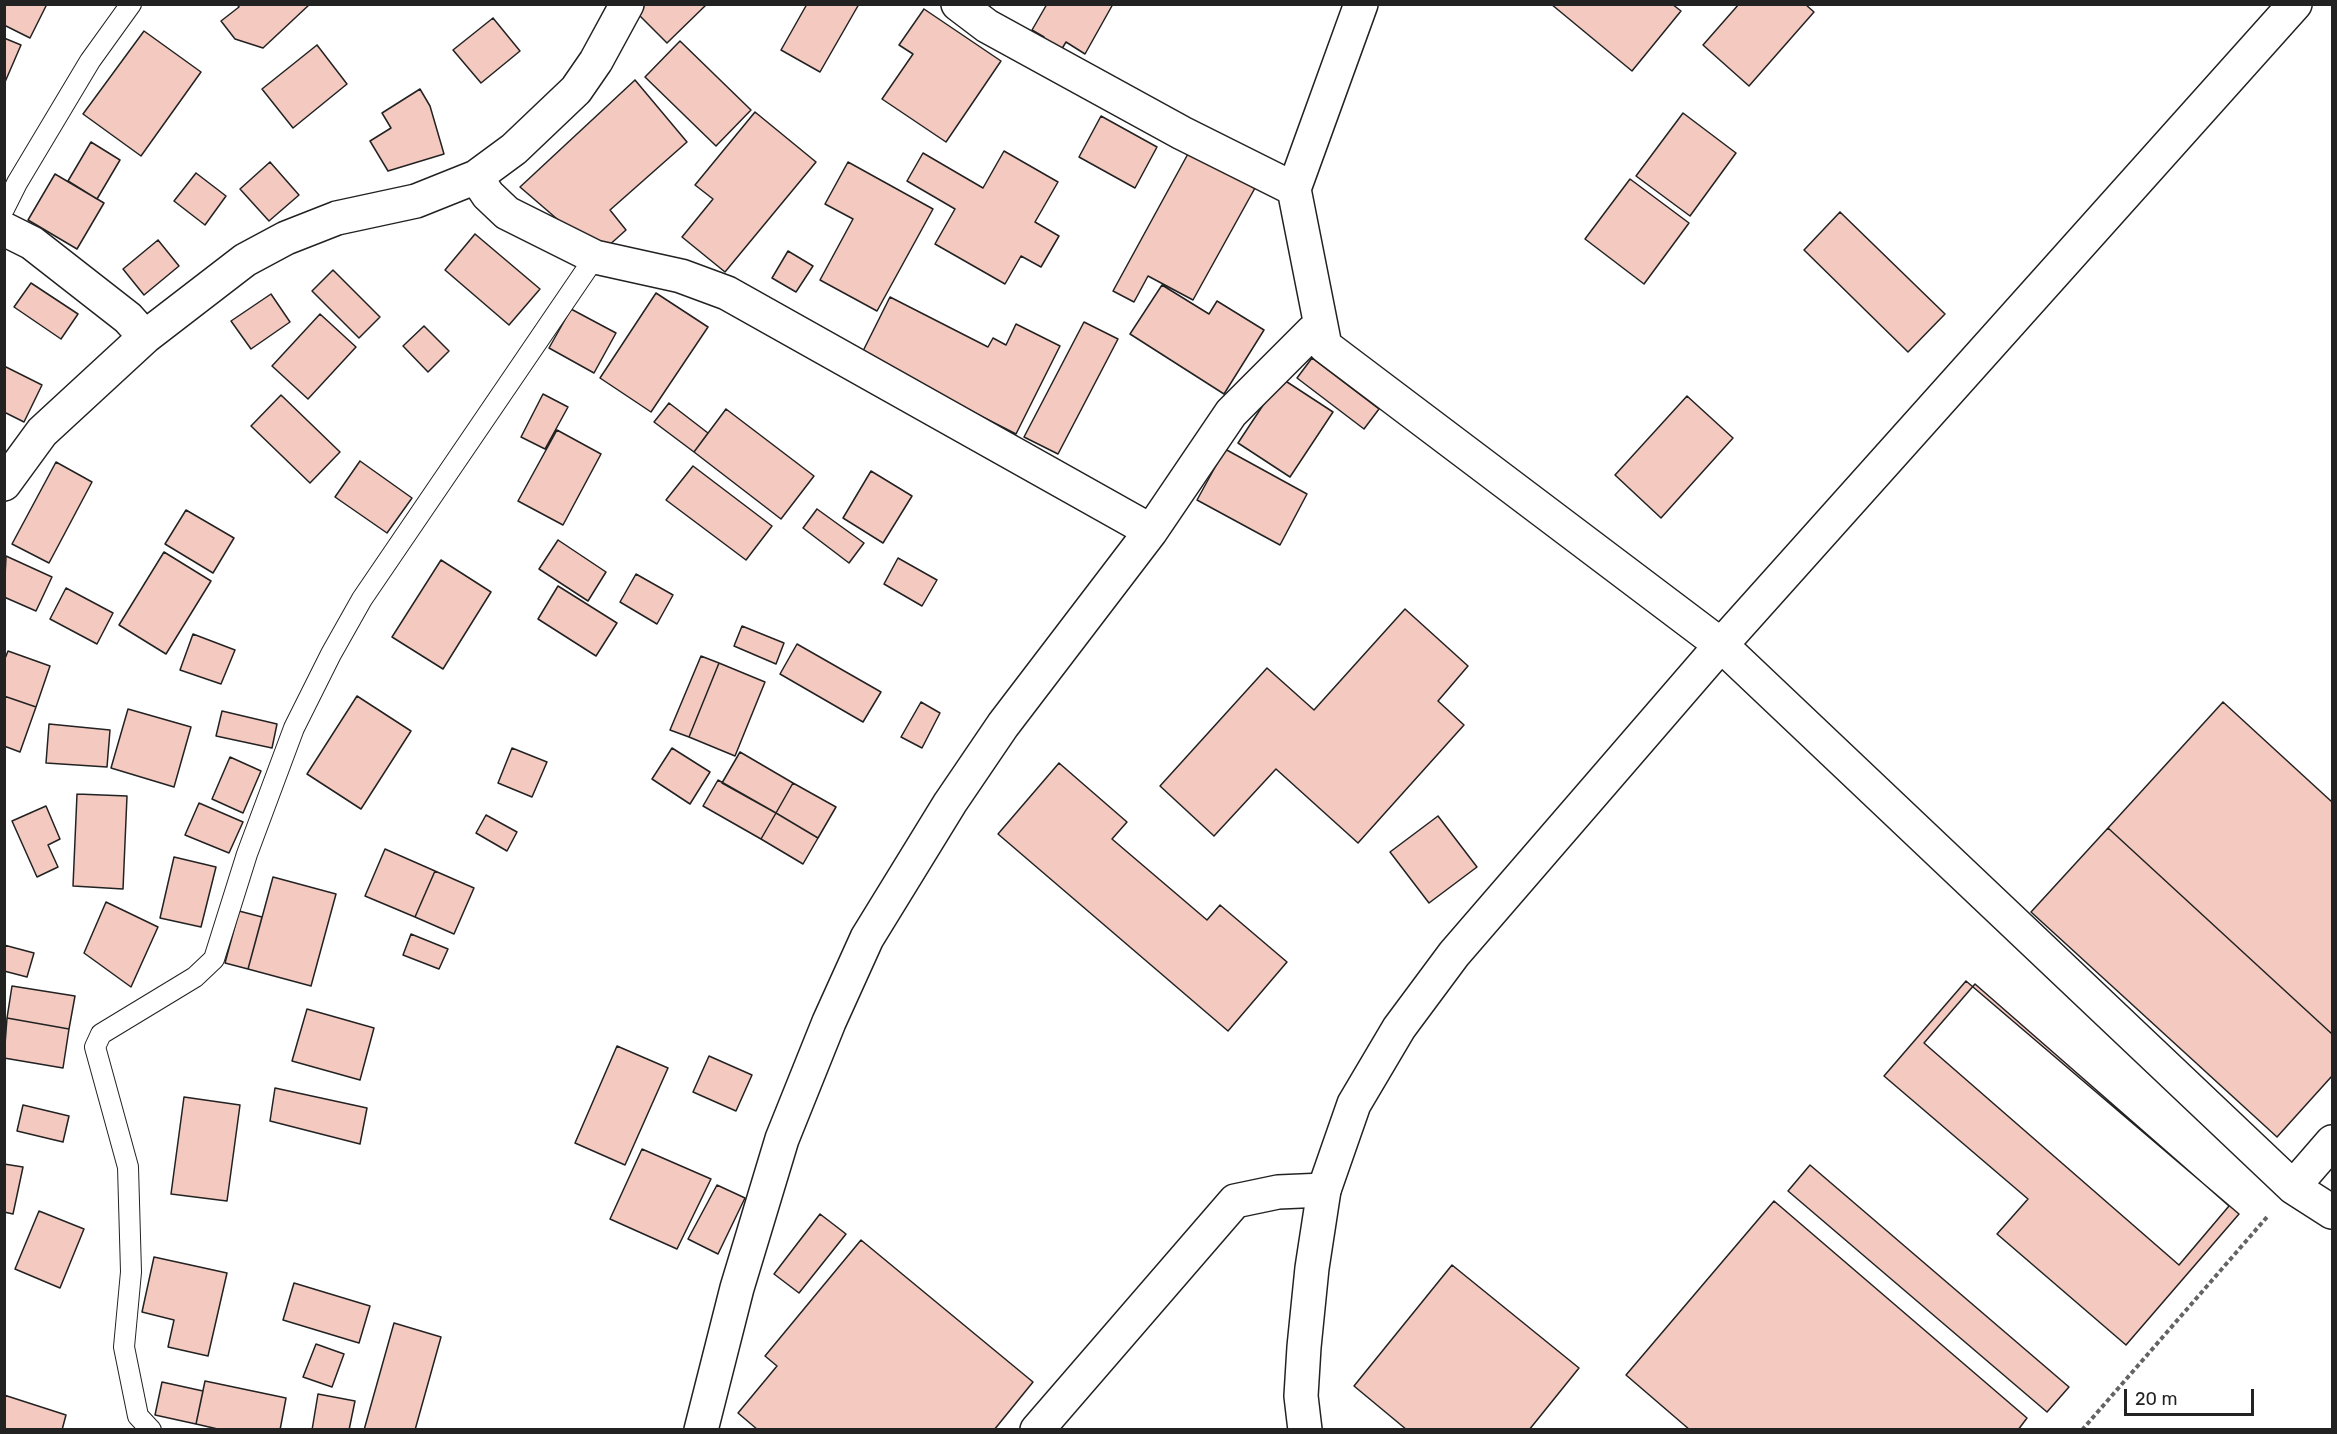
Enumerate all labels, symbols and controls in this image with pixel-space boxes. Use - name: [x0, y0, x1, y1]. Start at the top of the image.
- scale bar: [2127, 1377, 2258, 1415]
- text: 20 m: [2135, 1388, 2177, 1410]

